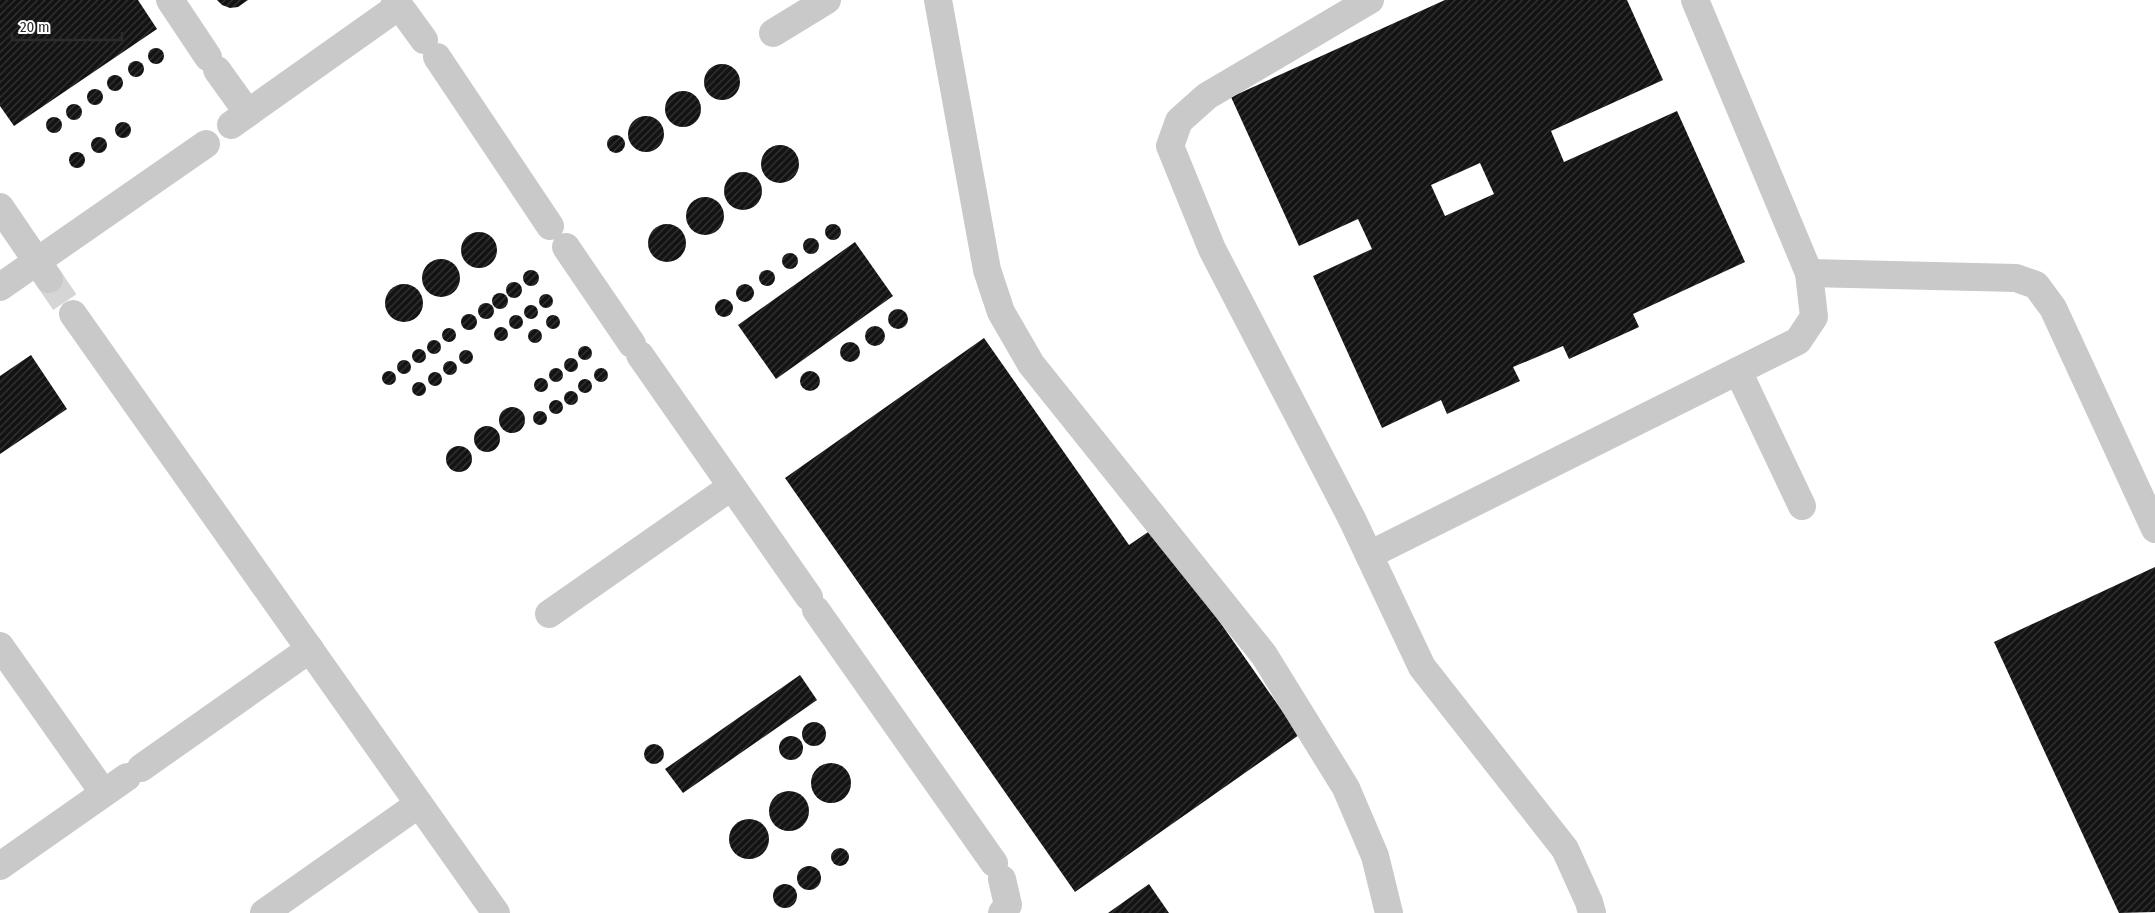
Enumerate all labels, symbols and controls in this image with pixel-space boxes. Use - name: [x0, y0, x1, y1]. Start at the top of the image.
- scale bar: [12, 10, 122, 42]
- text: 20 m: [20, 18, 50, 36]

